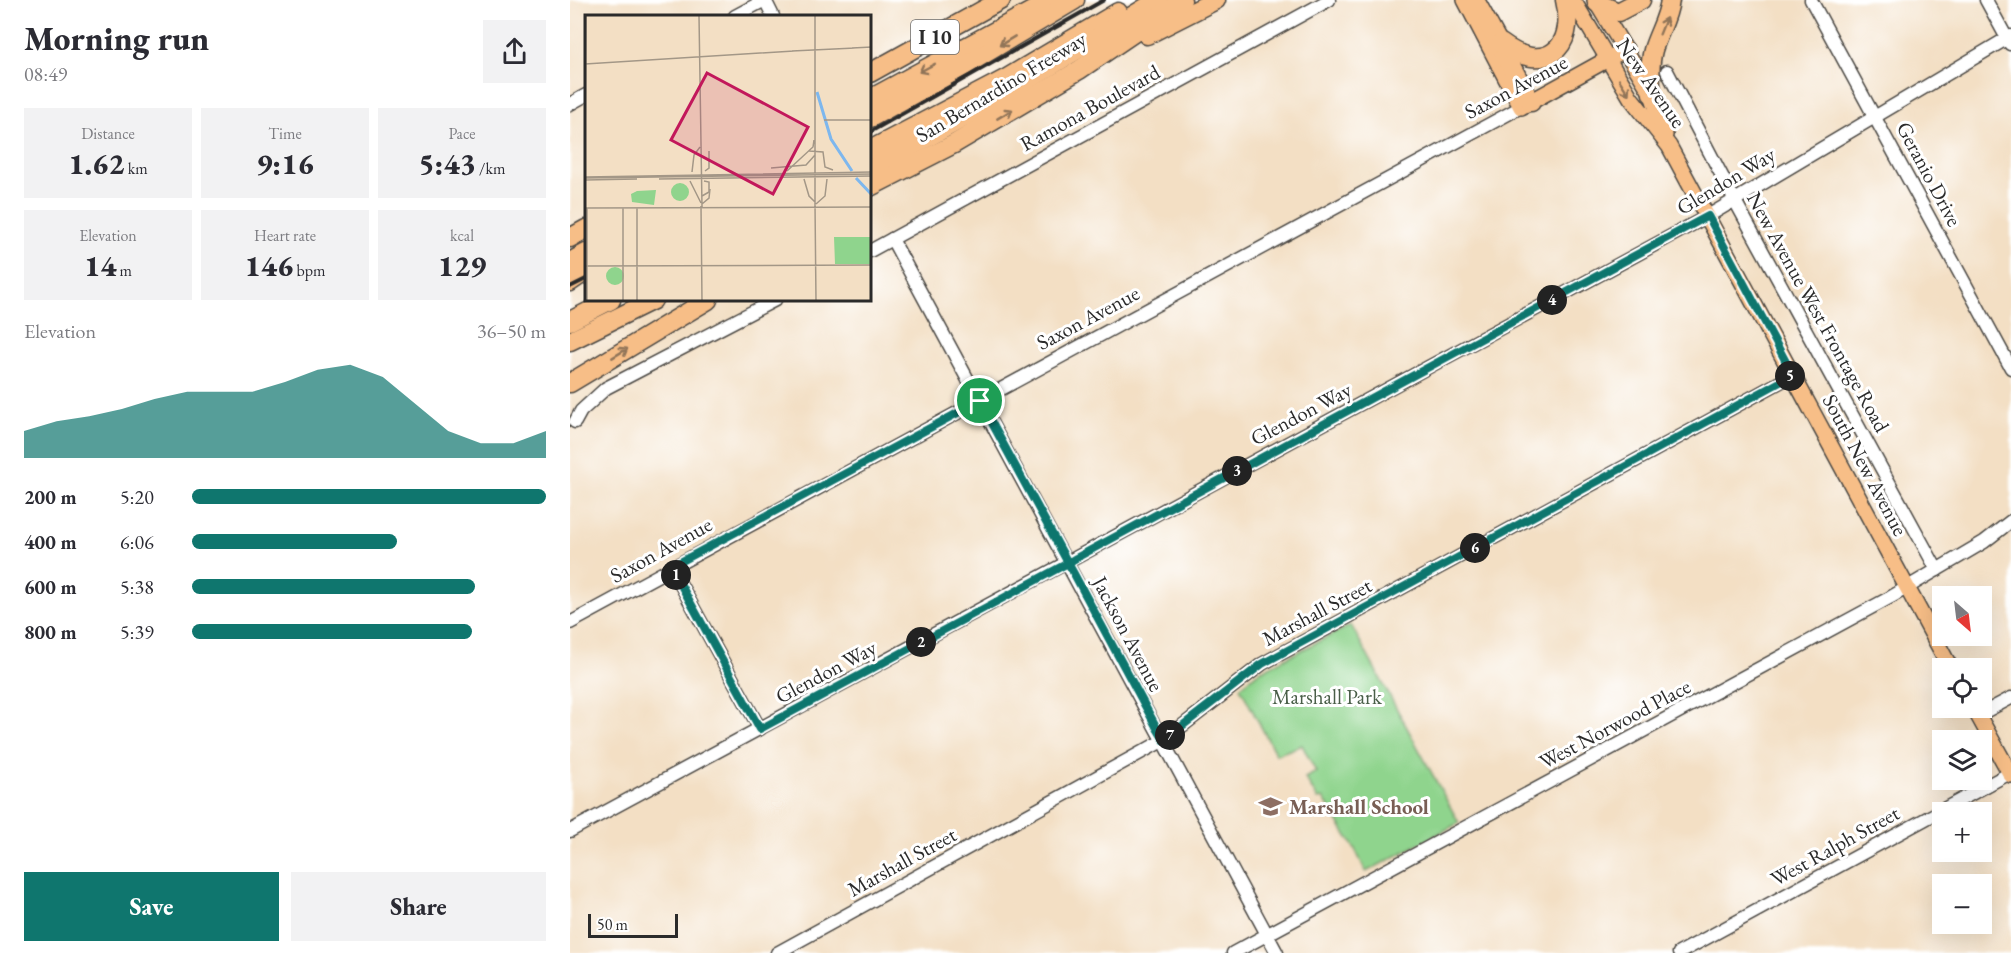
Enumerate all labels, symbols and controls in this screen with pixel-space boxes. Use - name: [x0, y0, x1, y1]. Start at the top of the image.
- inset map: [585, 15, 872, 302]
- text: Morning run: [24, 17, 209, 60]
- one-way arrow: [1658, 18, 1669, 36]
- button: share: [483, 20, 546, 83]
- road number: I 10: [911, 20, 959, 54]
- street label: San Bernardino Freeway: [911, 25, 1092, 148]
- street label: New Avenue: [1611, 33, 1692, 133]
- one-way arrow: [999, 35, 1016, 47]
- street label: Saxon Avenue: [1460, 48, 1572, 125]
- street label: Ramona Boulevard: [1015, 58, 1165, 157]
- text: 08:49: [24, 61, 67, 87]
- one-way arrow: [918, 63, 936, 74]
- one-way arrow: [1618, 78, 1630, 94]
- one-way arrow: [996, 108, 1013, 120]
- street label: Geranio Drive: [1891, 117, 1968, 231]
- text: Distance: [81, 123, 135, 144]
- text: Time: [268, 123, 302, 144]
- text: Pace: [449, 123, 475, 144]
- street label: Glendon Way: [1671, 140, 1781, 221]
- text: 1.62: [68, 144, 124, 183]
- text: 9:16: [256, 144, 314, 183]
- text: 5:43: [419, 144, 476, 183]
- text: km: [124, 158, 148, 179]
- text: /km: [476, 158, 505, 179]
- street label: New Avenue West Frontage Road: [1741, 187, 1896, 437]
- text: Elevation: [79, 225, 137, 246]
- text: Heart rate: [254, 225, 316, 246]
- text: kcal: [450, 225, 474, 246]
- text: 14: [84, 246, 116, 285]
- text: 146: [245, 246, 293, 285]
- text: 129: [438, 246, 486, 285]
- text: m: [116, 260, 132, 281]
- text: bpm: [293, 260, 325, 281]
- street label: Saxon Avenue: [1032, 279, 1144, 356]
- pin: 4: [1537, 285, 1567, 315]
- text: 4: [1548, 289, 1556, 310]
- text: Elevation: [24, 318, 96, 344]
- text: 36–50 m: [477, 318, 546, 344]
- one-way arrow: [611, 347, 628, 359]
- pin: 5: [1775, 361, 1805, 391]
- text: 5: [1786, 365, 1794, 386]
- pin: [954, 375, 1005, 426]
- street label: Glendon Way: [1246, 375, 1357, 451]
- icon: arrive: [963, 384, 996, 417]
- street label: South New Avenue: [1817, 389, 1914, 540]
- pin: 3: [1222, 456, 1252, 486]
- text: 3: [1233, 460, 1241, 481]
- text: 200 m: [24, 484, 77, 510]
- text: 5:20: [120, 484, 154, 510]
- street label: Saxon Avenue: [605, 510, 717, 589]
- text: 400 m: [24, 529, 77, 555]
- text: 6:06: [120, 529, 154, 555]
- pin: 6: [1460, 533, 1490, 563]
- text: 6: [1471, 537, 1479, 558]
- pin: 1: [661, 560, 691, 590]
- text: 1: [672, 564, 680, 585]
- street label: Jackson Avenue: [1086, 570, 1170, 696]
- street label: Marshall Street: [1257, 571, 1377, 652]
- text: 600 m: [24, 574, 77, 600]
- text: 5:38: [120, 574, 154, 600]
- north arrow: [1932, 586, 1992, 646]
- map controls: [1932, 586, 1992, 934]
- text: 800 m: [24, 619, 77, 645]
- text: 5:39: [120, 619, 154, 645]
- pin: 2: [906, 627, 936, 657]
- text: 2: [917, 631, 925, 652]
- street label: Glendon Way: [771, 633, 882, 709]
- button: locate: [1932, 658, 1992, 718]
- street label: West Norwood Place: [1534, 672, 1695, 775]
- park label: Marshall Park: [1272, 683, 1383, 710]
- pin: 7: [1155, 720, 1185, 750]
- text: 7: [1166, 724, 1174, 745]
- button: layers: [1932, 730, 1992, 790]
- place label: Marshall School: [1289, 793, 1429, 820]
- school or university icon: Marshall School: [1258, 794, 1284, 820]
- street label: West Ralph Street: [1766, 799, 1904, 892]
- button: +: [1932, 802, 1992, 862]
- street label: Marshall Street: [843, 820, 961, 903]
- button: Save: [24, 872, 279, 941]
- button: Share: [291, 872, 546, 941]
- button: −: [1932, 874, 1992, 934]
- scale bar: [588, 911, 678, 938]
- text: 50 m: [597, 914, 628, 935]

